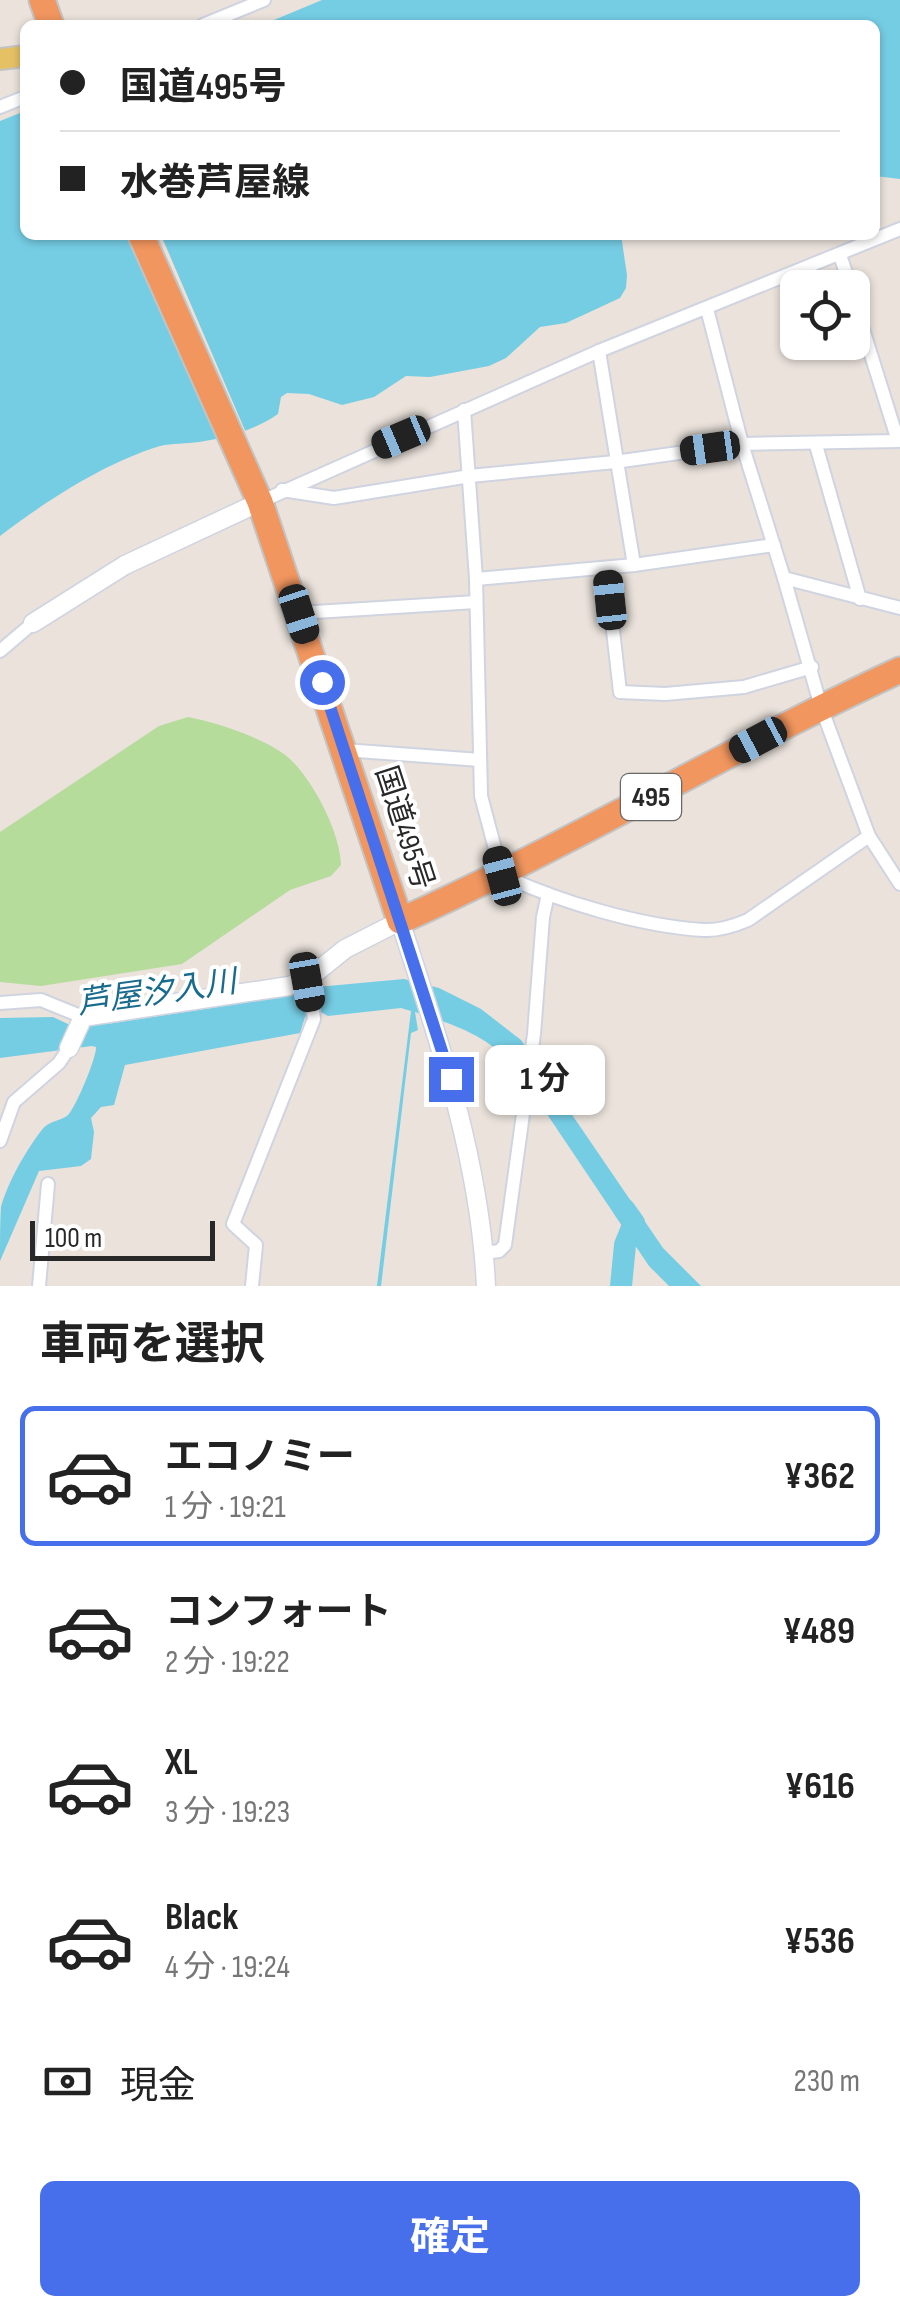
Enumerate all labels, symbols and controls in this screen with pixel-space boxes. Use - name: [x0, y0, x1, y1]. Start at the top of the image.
- text: 国道495号: [120, 65, 286, 110]
- text: 水巻芦屋線: [120, 161, 310, 206]
- map controls: [780, 270, 870, 360]
- button: locate: [780, 270, 870, 360]
- car: [368, 411, 434, 463]
- car: [678, 429, 742, 467]
- car: [592, 569, 628, 631]
- car: [275, 581, 323, 647]
- route start: [300, 660, 345, 705]
- car: [724, 713, 792, 767]
- street label: 国道495号: [367, 762, 441, 894]
- road number: 495: [621, 774, 681, 820]
- car: [480, 843, 524, 909]
- car: [287, 950, 327, 1014]
- water label: 芦屋汐入川: [75, 962, 242, 1023]
- callout: 1 分: [486, 1044, 606, 1114]
- route end: [429, 1057, 474, 1102]
- text: 1 分: [520, 1060, 570, 1099]
- scale bar: [30, 1216, 215, 1260]
- text: 100 m: [45, 1222, 102, 1255]
- text: 車両を選択: [40, 1318, 265, 1373]
- icon: car: [45, 1431, 135, 1521]
- text: エコノミー: [165, 1435, 355, 1480]
- text: ¥362: [784, 1454, 855, 1499]
- text: 1 分 · 19:21: [165, 1488, 286, 1527]
- icon: car: [45, 1586, 135, 1676]
- text: コンフォート: [165, 1590, 392, 1635]
- text: ¥489: [782, 1609, 855, 1654]
- text: 2 分 · 19:22: [165, 1643, 290, 1682]
- text: XL: [165, 1740, 198, 1785]
- icon: car: [45, 1741, 135, 1831]
- text: ¥616: [785, 1764, 855, 1809]
- text: 3 分 · 19:23: [165, 1793, 290, 1832]
- text: Black: [165, 1895, 238, 1940]
- icon: car: [45, 1896, 135, 1986]
- text: ¥536: [784, 1919, 855, 1964]
- text: 4 分 · 19:24: [165, 1948, 290, 1987]
- icon: cash: [40, 2054, 95, 2109]
- text: 230 m: [793, 2062, 860, 2101]
- text: 現金: [120, 2064, 196, 2109]
- button: 確定: [40, 2181, 860, 2296]

